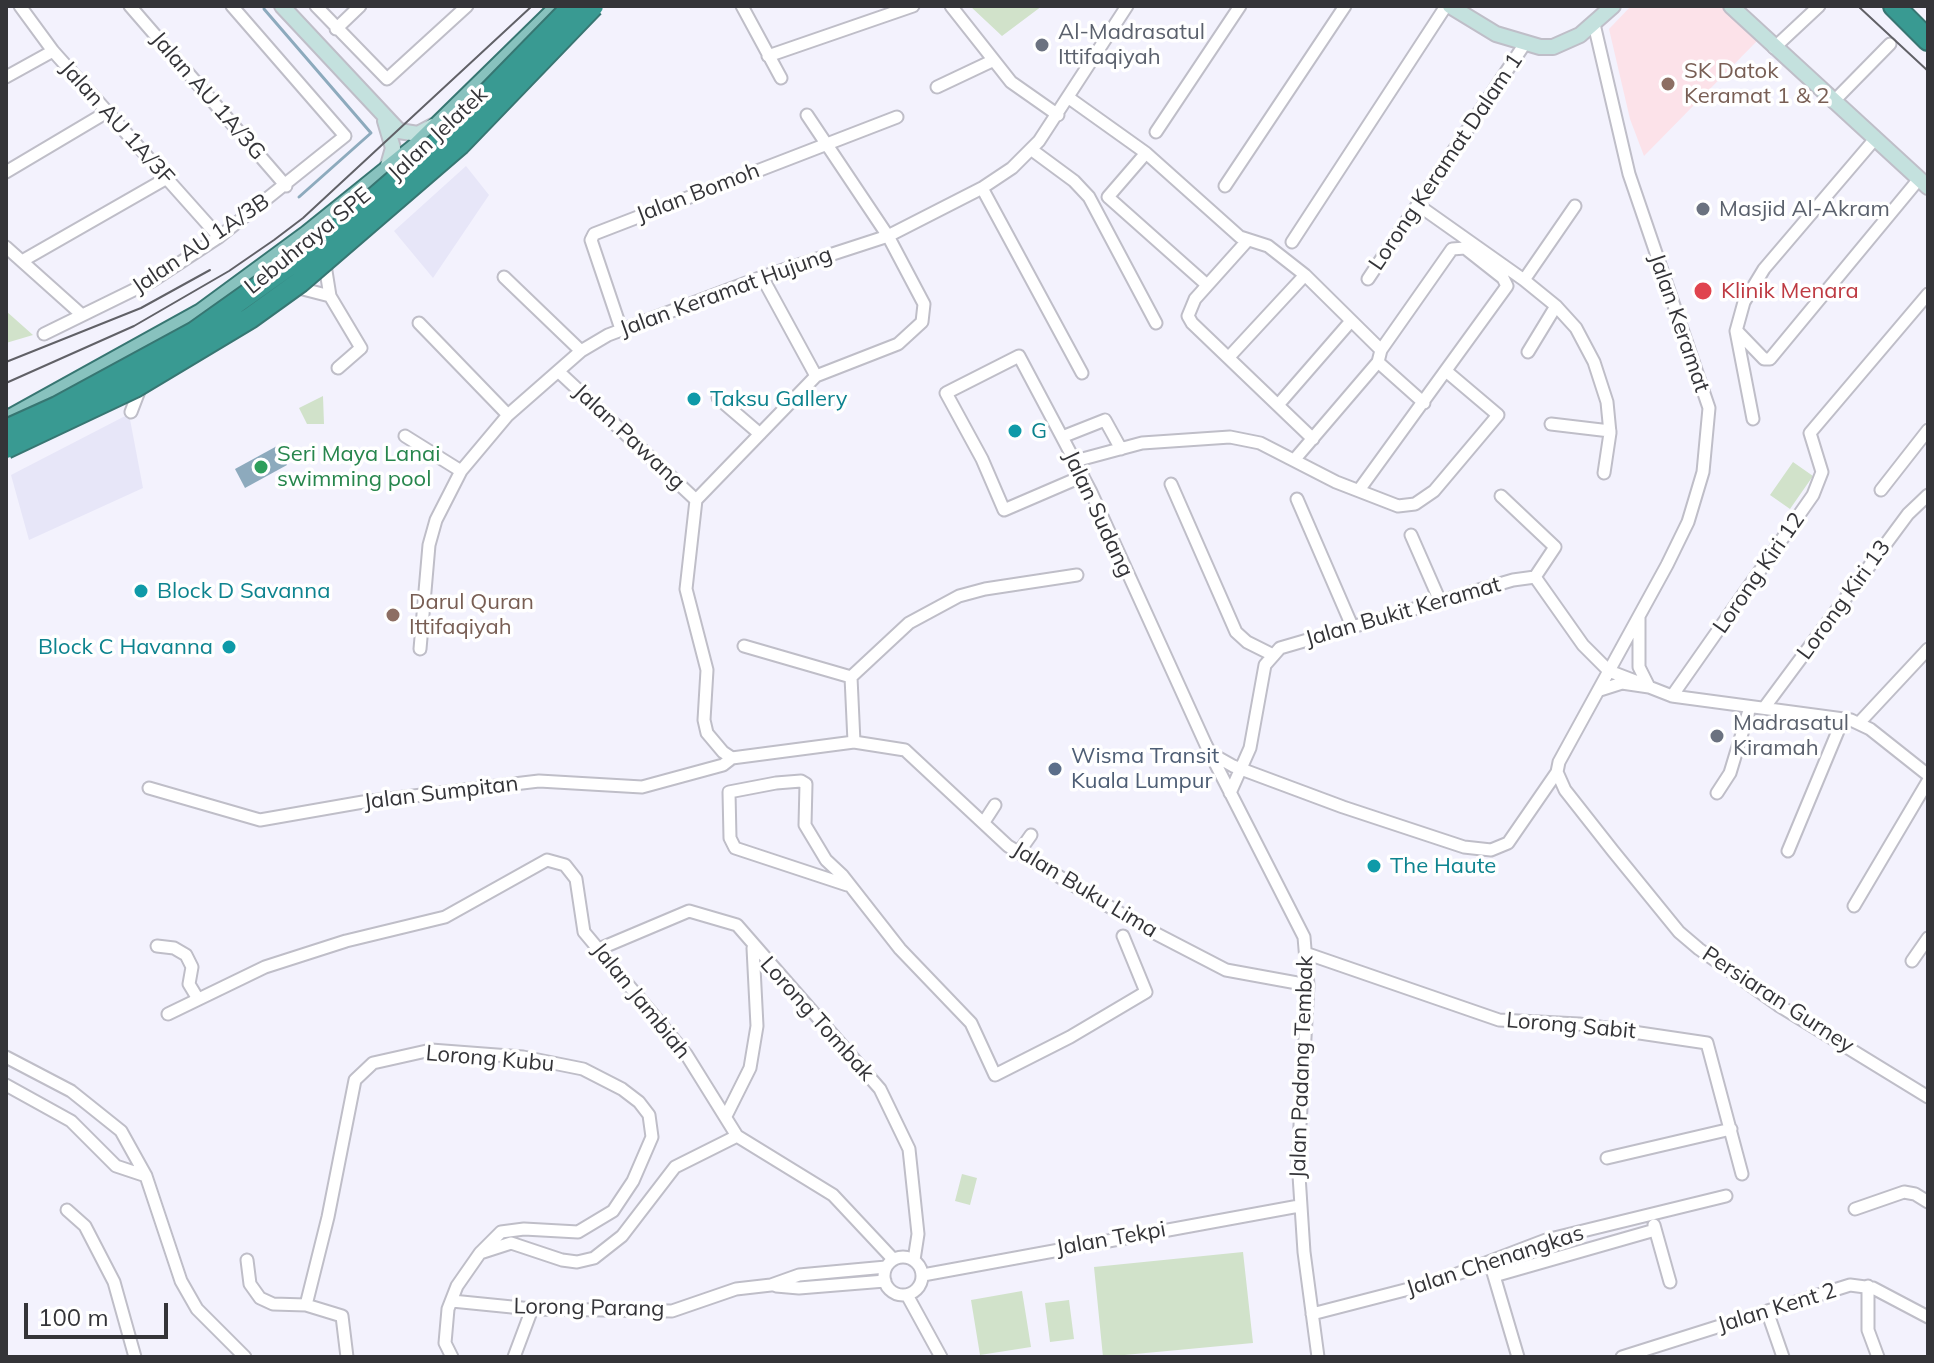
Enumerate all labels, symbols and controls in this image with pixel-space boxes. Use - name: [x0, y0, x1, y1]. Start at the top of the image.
- place label: Al-Madrasatul Ittifaqiyah: [1058, 19, 1205, 70]
- street label: Jalan AU 1A/3G: [145, 27, 271, 165]
- marker: Al-Madrasatul Ittifaqiyah: [1033, 36, 1051, 54]
- street label: Lorong Keramat Dalam 1: [1364, 49, 1528, 275]
- street label: Jalan AU 1A/3F: [55, 56, 179, 190]
- place label: SK Datok Keramat 1 & 2: [1684, 58, 1829, 110]
- marker: SK Datok Keramat 1 & 2: [1659, 75, 1677, 93]
- street label: Jalan Jelatek: [383, 81, 493, 187]
- street label: Jalan Bomoh: [633, 157, 763, 229]
- street label: Lebuhraya SPE: [239, 182, 377, 300]
- street label: Jalan AU 1A/3B: [127, 188, 275, 300]
- place label: Masjid Al-Akram: [1719, 196, 1890, 222]
- marker: Masjid Al-Akram: [1694, 200, 1712, 218]
- street label: Jalan Keramat Hujung: [616, 241, 836, 343]
- street label: Jalan Keramat: [1643, 250, 1715, 396]
- place label: Klinik Menara: [1721, 278, 1859, 304]
- marker: Klinik Menara: [1692, 280, 1714, 302]
- street label: Jalan Pawang: [568, 379, 690, 495]
- place label: Taksu Gallery: [710, 386, 847, 412]
- marker: Taksu Gallery: [685, 390, 703, 408]
- place label: G: [1031, 418, 1047, 444]
- marker: G: [1006, 422, 1024, 440]
- place label: Seri Maya Lanai swimming pool: [277, 441, 441, 492]
- street label: Jalan Sudang: [1057, 447, 1139, 581]
- marker: Seri Maya Lanai swimming pool: [252, 458, 270, 476]
- street label: Lorong Kiri 12: [1708, 508, 1810, 638]
- street label: Lorong Kiri 13: [1792, 535, 1896, 665]
- street label: Jalan Bukit Keramat: [1302, 571, 1504, 653]
- place label: Block D Savanna: [157, 578, 330, 604]
- marker: Block D Savanna: [132, 582, 150, 600]
- place label: Darul Quran Ittifaqiyah: [409, 589, 534, 640]
- marker: Darul Quran Ittifaqiyah: [384, 606, 402, 624]
- place label: Block C Havanna: [38, 634, 213, 660]
- marker: Block C Havanna: [220, 638, 238, 656]
- place label: Madrasatul Kiramah: [1733, 710, 1849, 762]
- marker: Madrasatul Kiramah: [1708, 727, 1726, 745]
- place label: Wisma Transit Kuala Lumpur: [1071, 743, 1219, 794]
- marker: Wisma Transit Kuala Lumpur: [1046, 760, 1064, 778]
- street label: Jalan Sumpitan: [362, 770, 520, 816]
- street label: Jalan Buku Lima: [1008, 836, 1162, 944]
- place label: The Haute: [1390, 853, 1496, 879]
- marker: The Haute: [1365, 857, 1383, 875]
- street label: Jalan Jambiah: [586, 938, 696, 1064]
- street label: Persiaran Gurney: [1697, 941, 1859, 1059]
- street label: Lorong Tombak: [754, 951, 880, 1087]
- street label: Jalan Padang Tembak: [1285, 955, 1319, 1179]
- street label: Lorong Sabit: [1505, 1007, 1637, 1045]
- street label: Lorong Kubu: [425, 1040, 555, 1078]
- street label: Jalan Tekpi: [1054, 1216, 1168, 1262]
- street label: Jalan Chenangkas: [1403, 1220, 1587, 1302]
- street label: Jalan Kent 2: [1714, 1277, 1840, 1339]
- scale bar: [28, 1287, 172, 1337]
- street label: Lorong Parang: [513, 1293, 665, 1323]
- text: 100 m: [38, 1302, 109, 1332]

